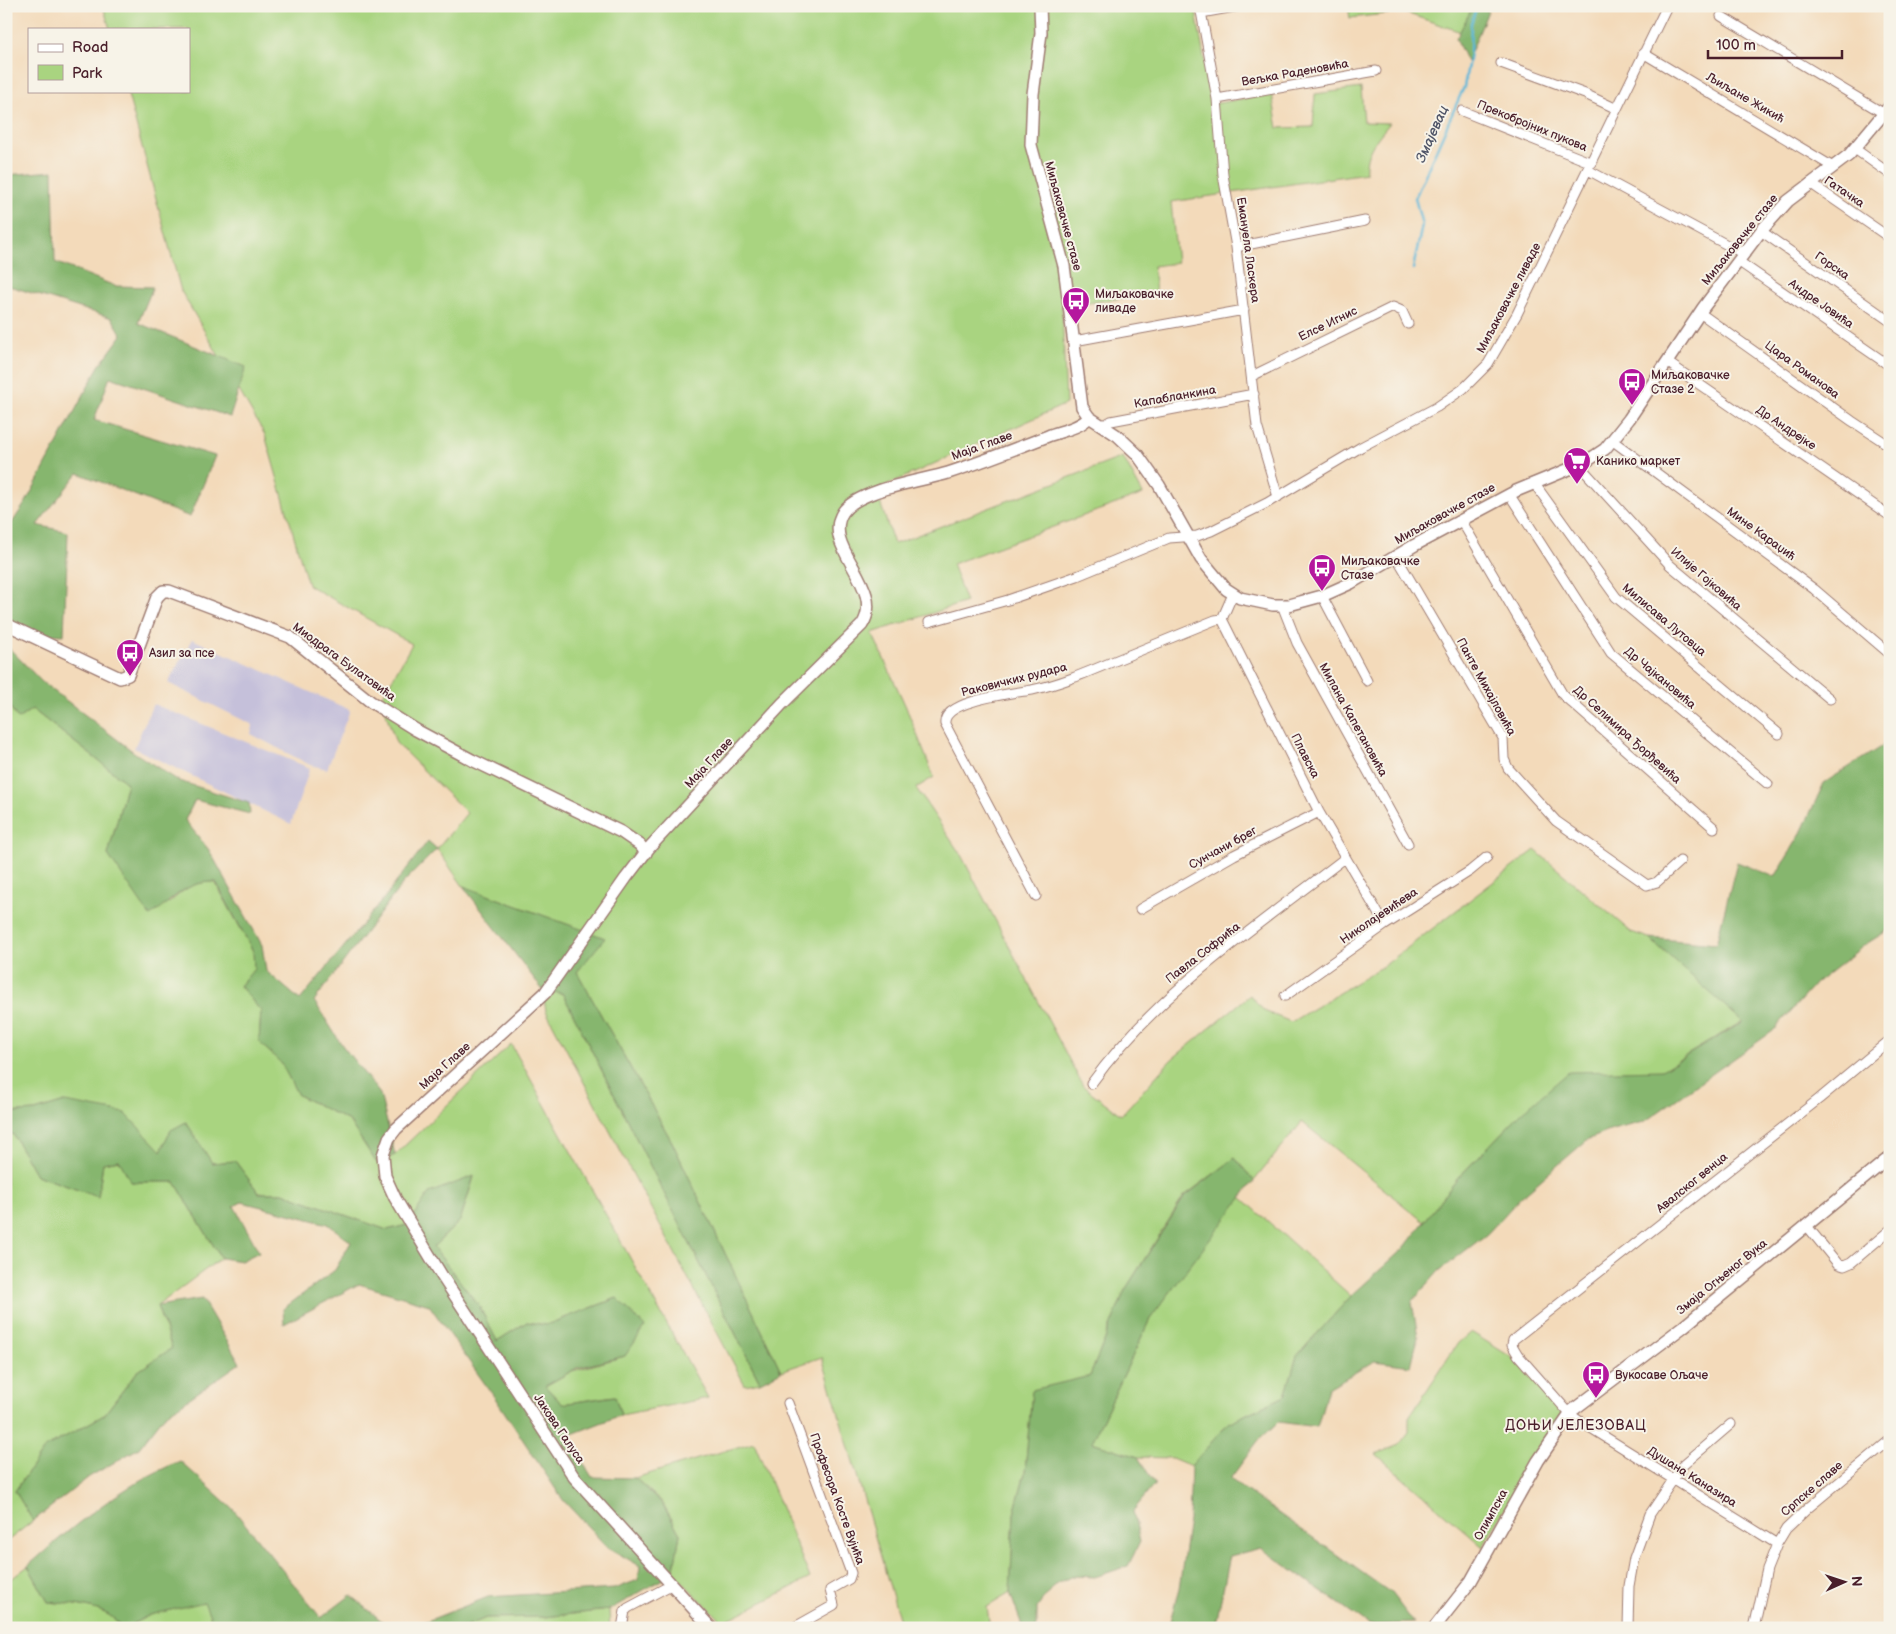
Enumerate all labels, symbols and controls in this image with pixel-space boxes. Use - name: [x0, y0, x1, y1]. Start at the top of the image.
- legend: [28, 28, 190, 92]
- scale bar: [1708, 28, 1842, 60]
- text: 100 m: [1716, 36, 1756, 55]
- text: Road: [72, 38, 108, 57]
- street label: Вељка Раденовића: [1240, 56, 1350, 90]
- text: Park: [72, 64, 103, 83]
- street label: Љиљане Жикић: [1702, 69, 1787, 126]
- street label: Прекобројних пукова: [1475, 97, 1589, 155]
- water label: Змајевац: [1412, 103, 1452, 165]
- street label: Миљаковачке стазе: [1041, 160, 1085, 273]
- street label: Гатачка: [1821, 173, 1867, 211]
- street label: Миљаковачке стазе: [1699, 191, 1782, 289]
- street label: Емануела Ласкера: [1233, 196, 1263, 304]
- street label: Миљаковачке ливаде: [1474, 240, 1545, 356]
- street label: Горска: [1812, 249, 1852, 283]
- street label: Андре Јовића: [1785, 275, 1856, 332]
- bus stop icon: Миљаковачке ливаде: [1061, 286, 1091, 325]
- place label: Миљаковачке ливаде: [1095, 287, 1174, 316]
- street label: Елсе Игнис: [1296, 303, 1360, 345]
- street label: Цара Романова: [1762, 338, 1842, 402]
- bus stop icon: Миљаковачке Стазе 2: [1617, 367, 1647, 406]
- place label: Миљаковачке Стазе 2: [1651, 368, 1730, 397]
- street label: Капабланкина: [1133, 382, 1217, 412]
- street label: Др Андрејке: [1753, 402, 1819, 454]
- street label: Маја Главе: [949, 428, 1015, 464]
- supermarket icon: Канико маркет: [1562, 446, 1592, 485]
- place label: Канико маркет: [1596, 454, 1681, 469]
- street label: Миљаковачке стазе: [1392, 480, 1498, 548]
- street label: Мине Караџић: [1724, 504, 1798, 564]
- street label: Илије Гојковића: [1667, 544, 1745, 614]
- bus stop icon: Миљаковачке Стазе: [1307, 553, 1337, 592]
- place label: Миљаковачке Стазе: [1341, 554, 1420, 583]
- street label: Милисава Лутовца: [1619, 580, 1709, 660]
- street label: Миодрага Булатовића: [289, 620, 399, 704]
- street label: Панте Михајловића: [1453, 636, 1519, 738]
- bus stop icon: Азил за псе: [115, 638, 145, 677]
- street label: Др Чајкановића: [1621, 644, 1699, 712]
- place label: Азил за псе: [148, 646, 215, 661]
- street label: Раковичких рудара: [960, 660, 1068, 700]
- street label: Милана Капетановића: [1315, 660, 1391, 780]
- street label: Др Селимира Ђорђевића: [1570, 683, 1684, 787]
- street label: Плавска: [1287, 731, 1323, 781]
- street label: Маја Главе: [682, 734, 736, 791]
- street label: Сунчани брег: [1186, 823, 1260, 873]
- street label: Николајевићева: [1337, 885, 1421, 947]
- street label: Павла Софрића: [1163, 919, 1243, 987]
- street label: Маја Главе: [416, 1039, 474, 1093]
- street label: Авалског венца: [1652, 1150, 1731, 1217]
- street label: Змаја Огњеног Вука: [1674, 1236, 1770, 1318]
- bus stop icon: Вукосаве Ољаче: [1581, 1360, 1611, 1399]
- place label: Вукосаве Ољаче: [1615, 1368, 1709, 1383]
- street label: Јакова Галуса: [530, 1391, 588, 1467]
- district label: ДОЊИ ЈЕЛЕЗОВАЦ: [1505, 1417, 1647, 1434]
- street label: Професора Косте Вујића: [806, 1431, 868, 1567]
- street label: Душана Каназира: [1645, 1443, 1739, 1511]
- street label: Српске славе: [1778, 1458, 1846, 1520]
- street label: Олимпска: [1471, 1487, 1511, 1543]
- north arrow: [1818, 1556, 1868, 1606]
- text: N: [1848, 1576, 1865, 1587]

